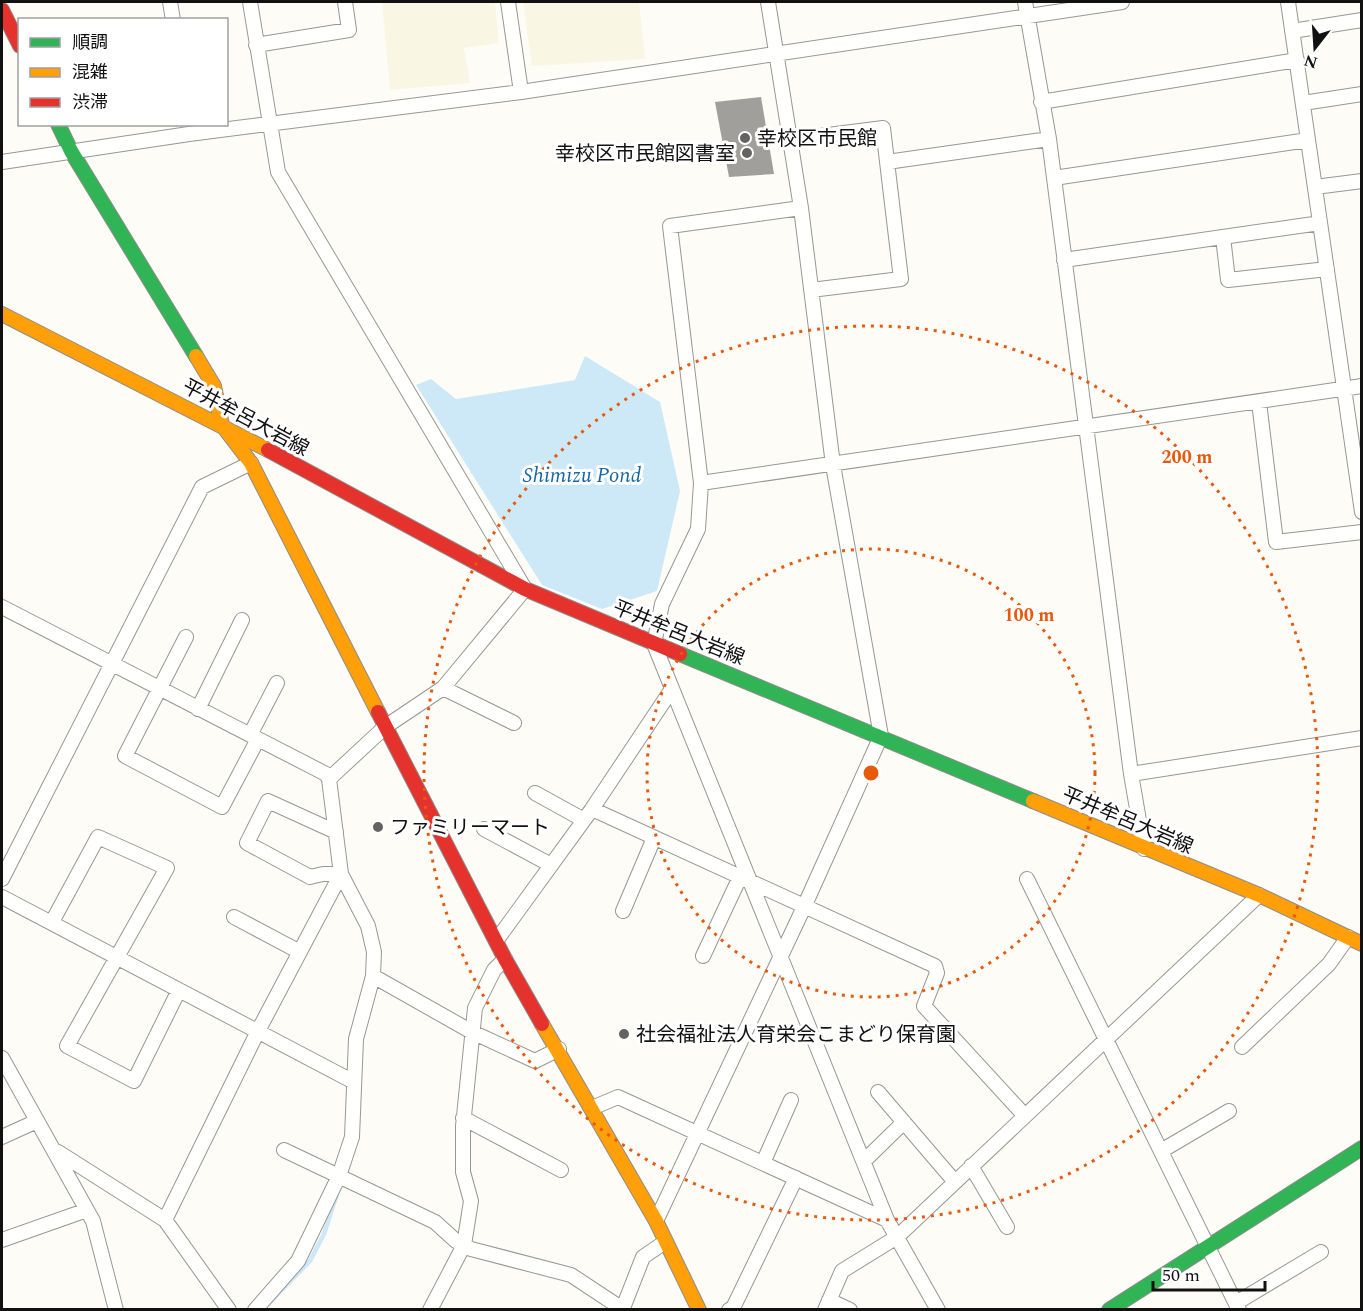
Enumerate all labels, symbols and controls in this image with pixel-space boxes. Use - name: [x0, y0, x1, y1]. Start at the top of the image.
- legend: [18, 18, 228, 126]
- north arrow: [1285, 18, 1345, 78]
- text: 順調: [72, 29, 108, 56]
- text: N: [1301, 48, 1321, 75]
- text: 混雑: [72, 59, 108, 86]
- text: 渋滞: [72, 89, 108, 116]
- place label: 幸校区市民館: [757, 124, 877, 154]
- marker: 幸校区市民館: [738, 131, 752, 145]
- place label: 幸校区市民館図書室: [555, 139, 735, 169]
- marker: 幸校区市民館図書室: [740, 146, 754, 160]
- street label: 平井牟呂大岩線: [177, 372, 314, 464]
- text: 200 m: [1161, 444, 1213, 471]
- water label: Shimizu Pond: [523, 460, 641, 492]
- street label: 平井牟呂大岩線: [608, 593, 749, 673]
- text: 100 m: [1003, 602, 1055, 629]
- centre of rings: [861, 763, 881, 783]
- street label: 平井牟呂大岩線: [1057, 780, 1198, 862]
- place label: ファミリーマート: [390, 813, 550, 843]
- marker: ファミリーマート: [371, 820, 385, 834]
- place label: 社会福祉法人育栄会こまどり保育園: [636, 1020, 956, 1050]
- marker: 社会福祉法人育栄会こまどり保育園: [617, 1027, 631, 1041]
- scale bar: [1153, 1254, 1266, 1292]
- text: 50 m: [1162, 1262, 1200, 1289]

